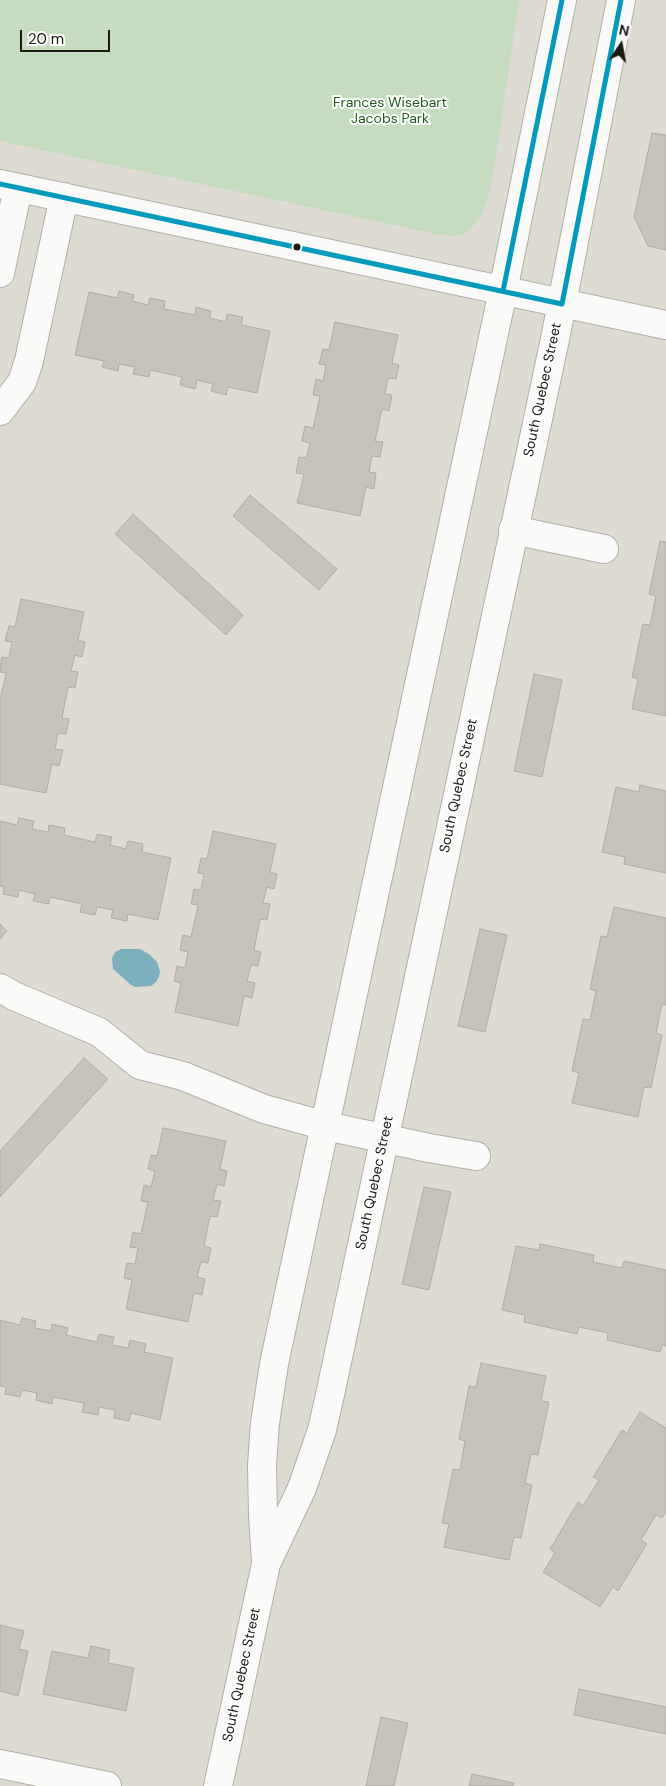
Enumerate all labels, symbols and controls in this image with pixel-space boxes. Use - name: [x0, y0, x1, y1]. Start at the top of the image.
- scale bar: [22, 20, 112, 52]
- north arrow: [596, 20, 646, 70]
- text: N: [617, 20, 631, 40]
- text: 20 m: [28, 29, 64, 49]
- park label: Frances Wisebart Jacobs Park: [333, 95, 447, 128]
- unlabelled marker: [292, 242, 302, 252]
- street label: South Quebec Street: [521, 321, 565, 459]
- street label: South Quebec Street: [437, 717, 481, 855]
- street label: South Quebec Street: [353, 1114, 397, 1252]
- street label: South Quebec Street: [220, 1606, 264, 1744]

